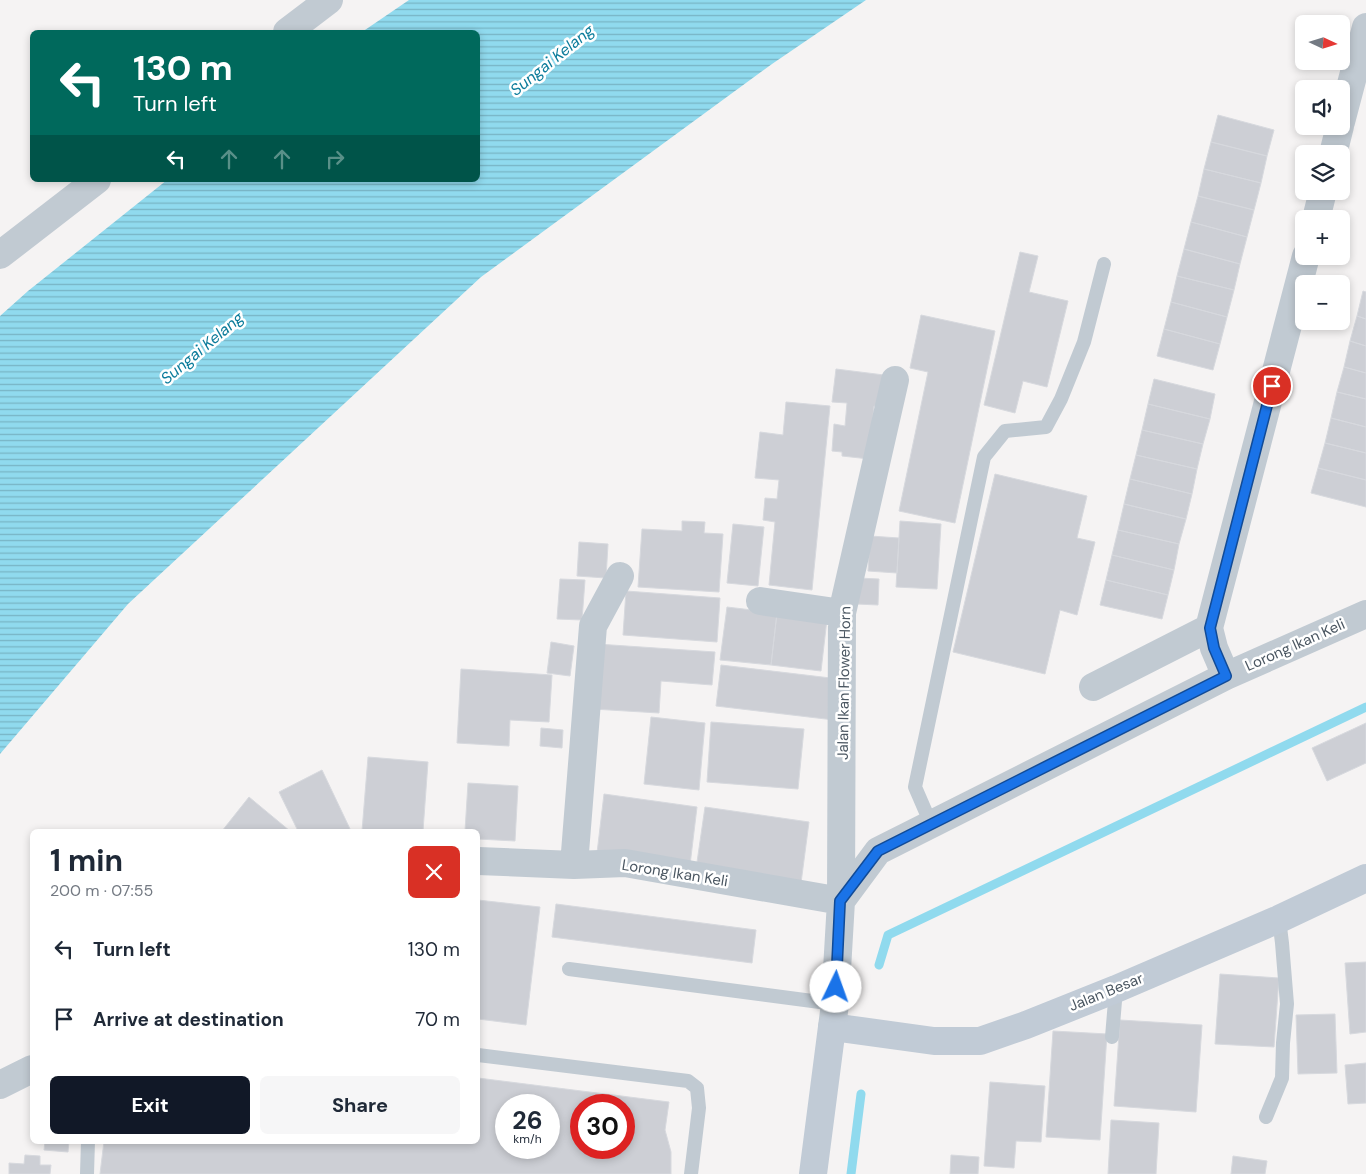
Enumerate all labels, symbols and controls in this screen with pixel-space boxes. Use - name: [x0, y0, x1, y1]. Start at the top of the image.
- north arrow: [1295, 15, 1350, 70]
- map controls: [1295, 15, 1350, 330]
- water label: Sungai Kelang: [506, 19, 599, 100]
- text: 130 m: [133, 45, 233, 91]
- icon: left: [50, 50, 115, 115]
- button: sound: [1295, 80, 1350, 135]
- text: Turn left: [133, 89, 217, 118]
- icon: left: [162, 145, 190, 173]
- icon: ahead: [215, 145, 243, 173]
- icon: ahead: [268, 145, 296, 173]
- icon: right: [321, 145, 349, 173]
- button: layers: [1295, 145, 1350, 200]
- button: +: [1295, 210, 1350, 265]
- button: −: [1295, 275, 1350, 330]
- water label: Sungai Kelang: [156, 306, 249, 389]
- pin: [1251, 365, 1293, 407]
- icon: arrive: [1258, 372, 1286, 400]
- street label: Jalan Ikan Flower Horn: [833, 606, 855, 760]
- street label: Lorong Ikan Keli: [1242, 614, 1348, 676]
- text: 1 min: [50, 841, 123, 880]
- button: close: [408, 846, 460, 898]
- street label: Lorong Ikan Keli: [621, 855, 729, 891]
- text: 200 m · 07:55: [50, 880, 153, 901]
- icon: left: [50, 935, 78, 963]
- text: Turn left: [93, 937, 171, 962]
- text: 130 m: [408, 937, 460, 962]
- position arrow: [809, 960, 861, 1012]
- street label: Jalan Besar: [1066, 968, 1147, 1016]
- icon: arrive: [50, 1005, 78, 1033]
- text: Arrive at destination: [93, 1007, 284, 1032]
- text: 70 m: [415, 1007, 460, 1032]
- button: Exit: [50, 1076, 250, 1134]
- button: Share: [260, 1076, 460, 1134]
- speed limit sign: 30: [570, 1094, 635, 1159]
- text: 26: [512, 1104, 543, 1137]
- text: km/h: [513, 1131, 542, 1147]

